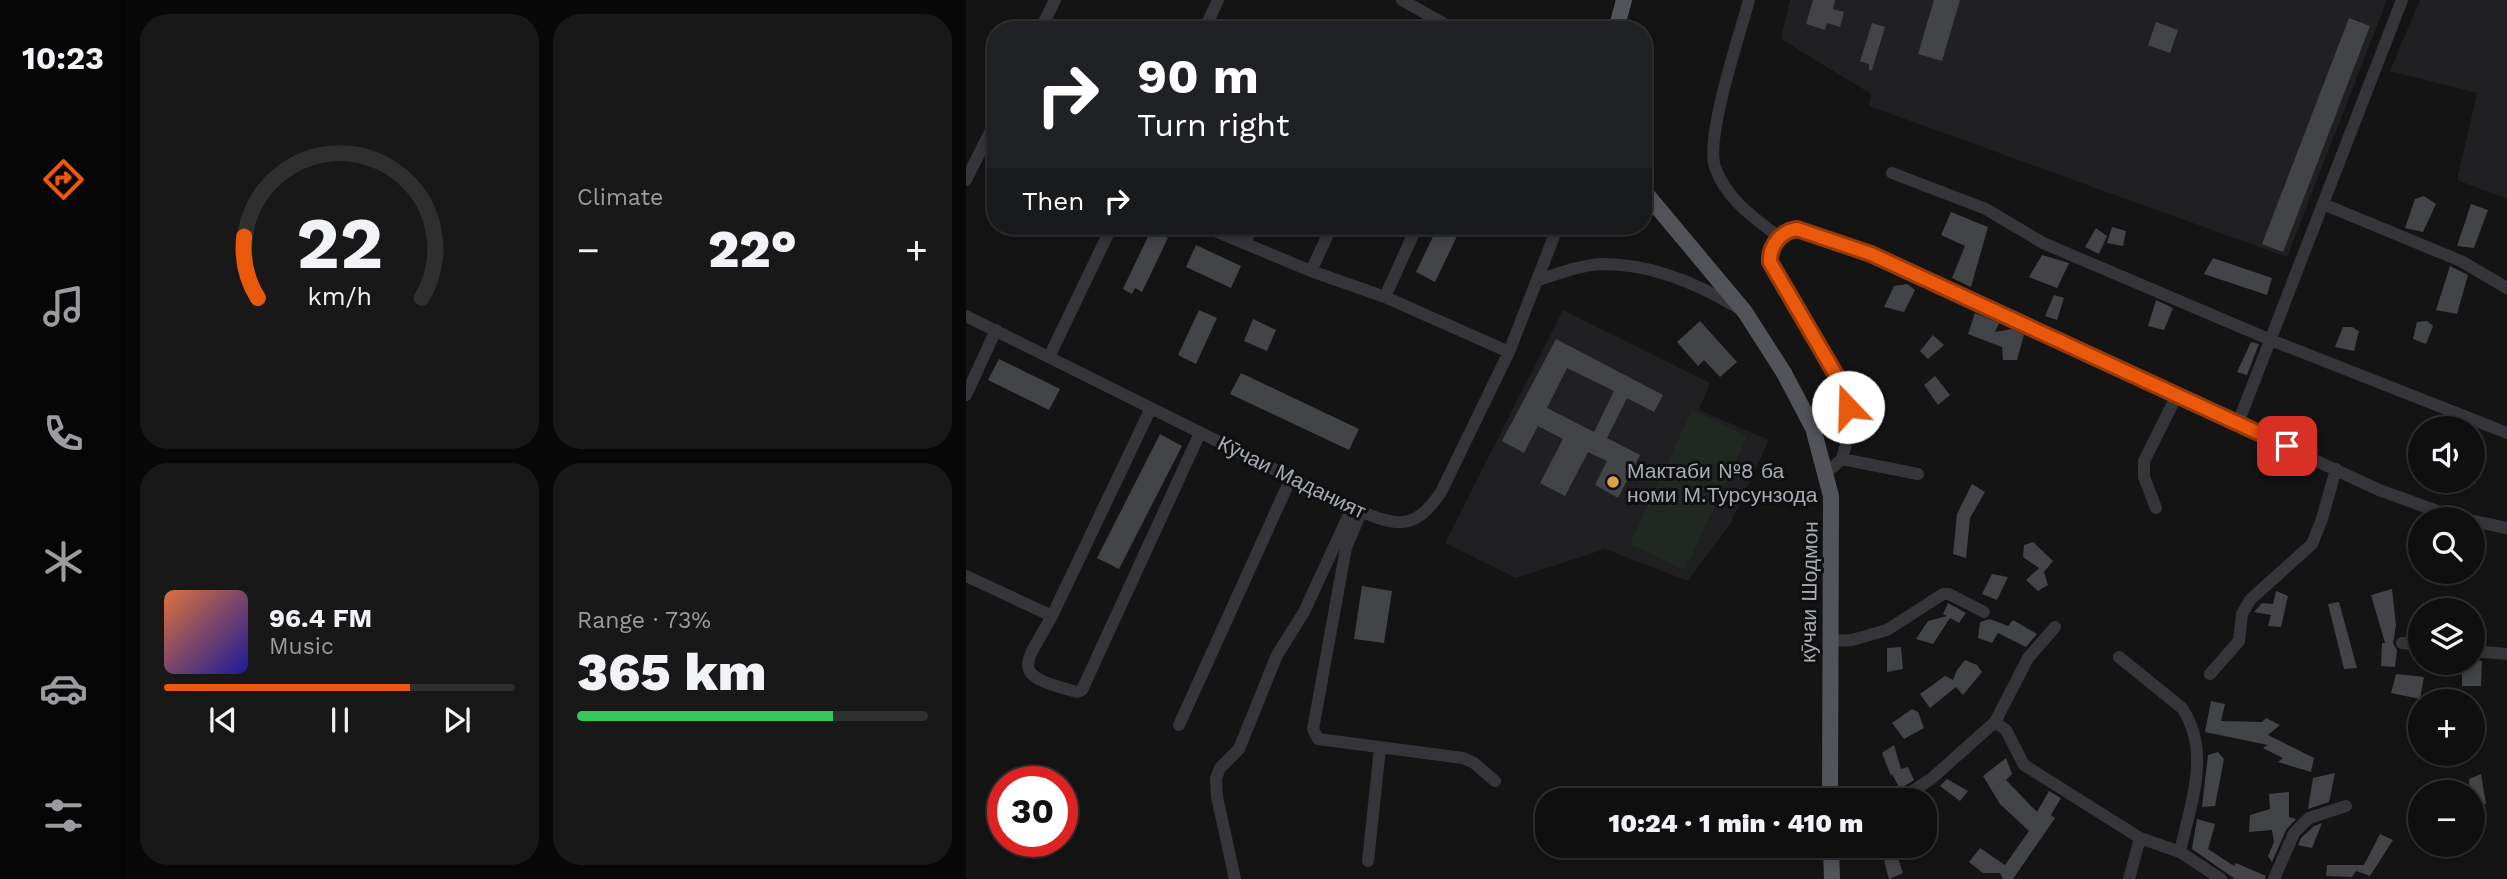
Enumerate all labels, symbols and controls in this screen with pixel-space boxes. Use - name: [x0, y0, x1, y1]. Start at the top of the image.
- text: 10:23: [22, 39, 104, 77]
- text: 90 m: [1137, 47, 1259, 105]
- icon: right: [1022, 49, 1113, 140]
- text: Turn right: [1137, 106, 1289, 144]
- icon: directions: [39, 155, 88, 204]
- icon: right: [1098, 182, 1136, 220]
- text: Climate: [577, 184, 663, 211]
- text: Then: [1022, 186, 1084, 216]
- text: 22: [296, 200, 383, 286]
- text: 22°: [708, 219, 797, 280]
- text: −: [577, 228, 600, 272]
- text: +: [905, 228, 928, 272]
- text: km/h: [307, 281, 372, 310]
- icon: music: [39, 282, 88, 331]
- position arrow: [1811, 370, 1885, 444]
- icon: phone: [39, 409, 88, 458]
- pin: [2257, 416, 2317, 476]
- map controls: [2408, 416, 2485, 857]
- button: sound: [2408, 416, 2485, 493]
- icon: arrive: [2268, 427, 2306, 465]
- street label: Кӯчаи Маданият: [1214, 430, 1371, 524]
- place label: Мактаби №8 ба номи М.Турсунзода: [1627, 458, 1818, 507]
- marker: Мактаби №8 ба номи М.Турсунзода: [1605, 474, 1621, 490]
- button: search: [2408, 507, 2485, 584]
- street label: кӯчаи Шодмон: [1795, 521, 1823, 663]
- icon: climate: [39, 537, 88, 586]
- button: layers: [2408, 598, 2485, 675]
- text: 96.4 FM: [269, 603, 372, 633]
- text: Range · 73%: [577, 607, 711, 634]
- text: Music: [269, 633, 334, 660]
- text: 365 km: [577, 642, 767, 703]
- icon: car: [39, 664, 88, 713]
- button: +: [2408, 689, 2485, 766]
- icon: previous: [204, 701, 242, 739]
- icon: pause: [321, 701, 359, 739]
- icon: next: [438, 701, 476, 739]
- speed limit sign: 30: [987, 766, 1078, 857]
- button: −: [2408, 780, 2485, 857]
- icon: filters: [39, 791, 88, 840]
- text: 10:24 · 1 min · 410 m: [1609, 808, 1863, 838]

